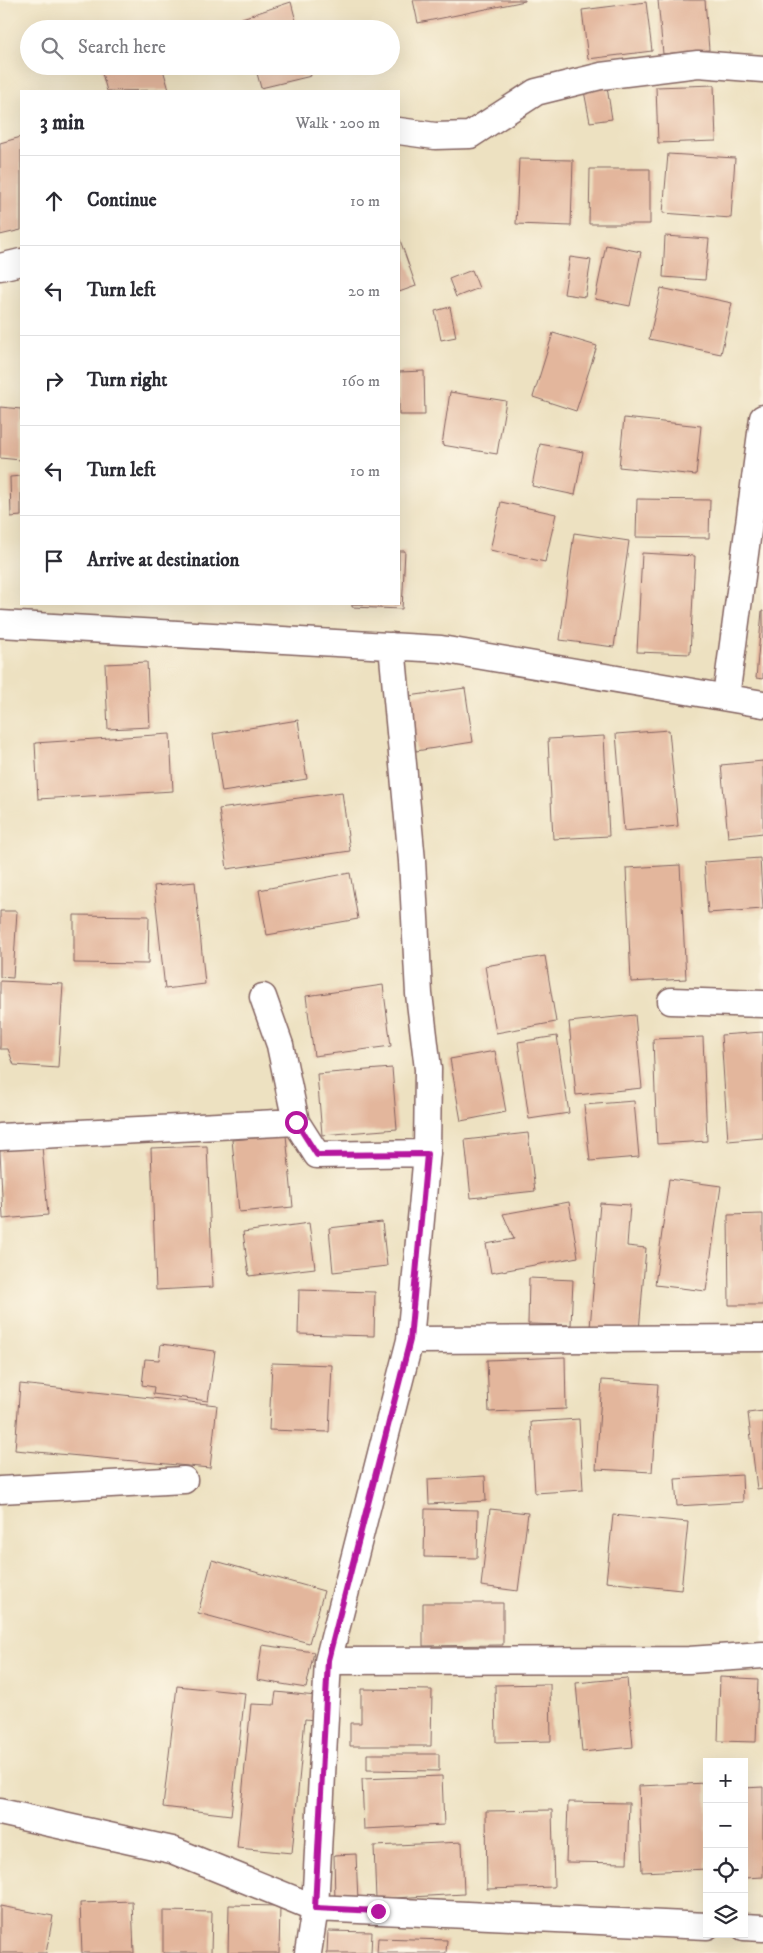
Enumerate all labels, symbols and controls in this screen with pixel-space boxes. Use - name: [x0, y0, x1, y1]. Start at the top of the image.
- search box: [20, 20, 400, 75]
- icon: search: [38, 34, 66, 62]
- text: Search here: [78, 36, 166, 59]
- text: 3 min: [40, 110, 85, 136]
- text: Walk · 200 m: [296, 113, 380, 133]
- icon: ahead: [40, 187, 68, 215]
- text: Continue: [87, 189, 157, 212]
- text: 10 m: [350, 191, 380, 211]
- icon: left: [40, 277, 68, 305]
- text: Turn left: [87, 279, 156, 302]
- text: 20 m: [348, 281, 380, 301]
- icon: right: [40, 367, 68, 395]
- text: Turn right: [87, 369, 167, 392]
- text: 160 m: [342, 371, 380, 391]
- icon: left: [40, 457, 68, 485]
- text: Turn left: [87, 459, 156, 482]
- text: 10 m: [350, 461, 380, 481]
- icon: arrive: [40, 547, 68, 575]
- text: Arrive at destination: [87, 549, 239, 572]
- route start: [285, 1111, 308, 1134]
- map controls: [703, 1758, 748, 1938]
- button: +: [703, 1758, 748, 1803]
- button: −: [703, 1803, 748, 1848]
- button: locate: [703, 1848, 748, 1893]
- button: layers: [703, 1893, 748, 1938]
- route end: [367, 1900, 390, 1923]

